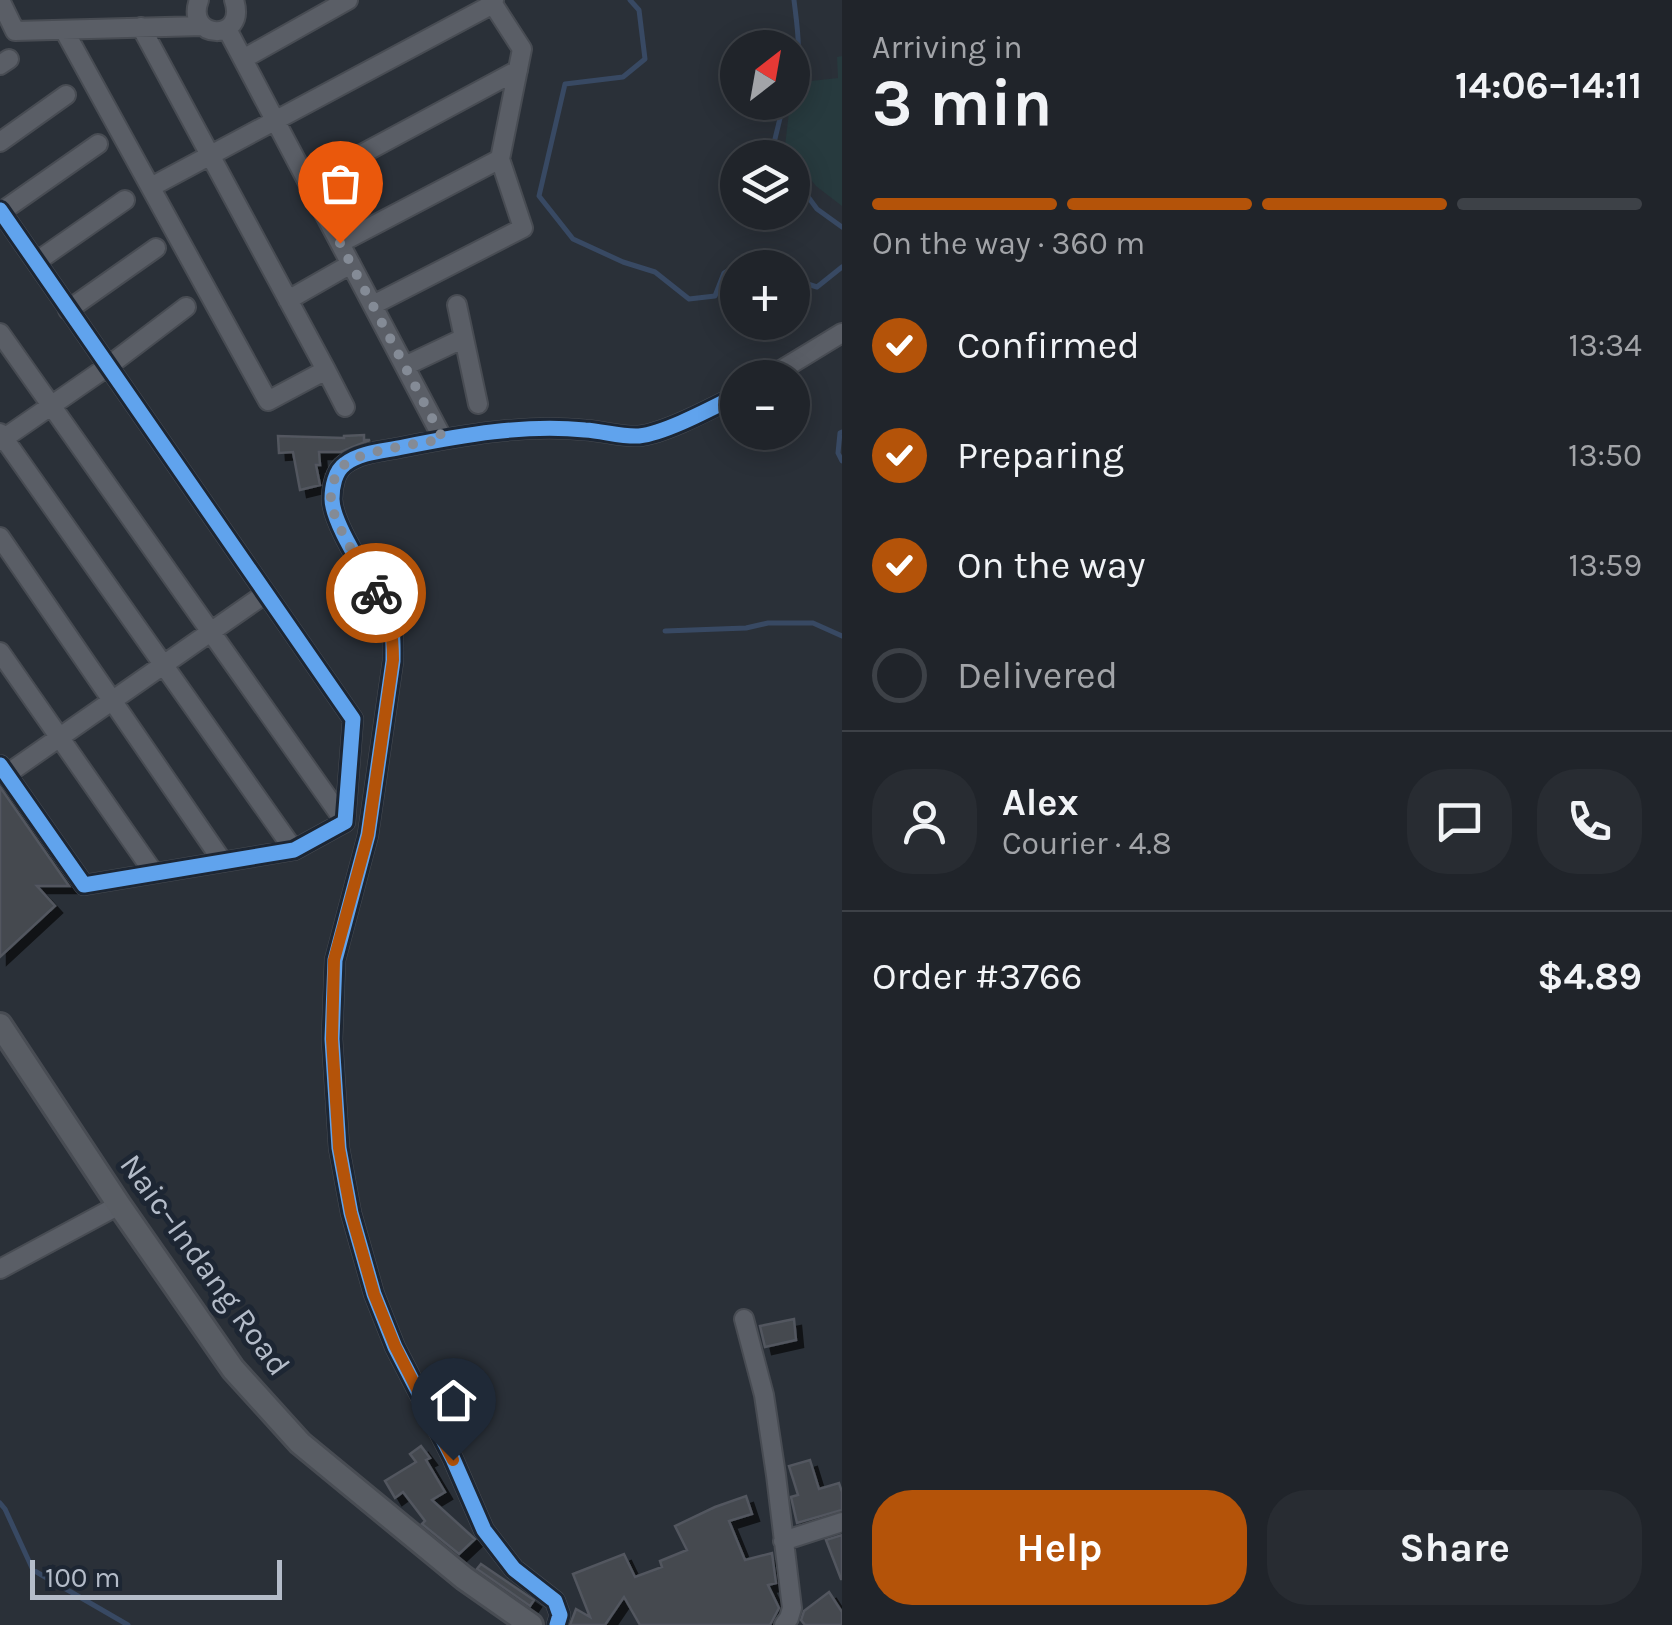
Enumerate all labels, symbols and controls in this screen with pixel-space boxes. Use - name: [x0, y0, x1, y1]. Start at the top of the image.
- text: Arriving in: [872, 29, 1023, 66]
- north arrow: [720, 30, 810, 120]
- map controls: [720, 30, 810, 450]
- text: 14:06–14:11: [1455, 63, 1642, 108]
- text: 3 min: [872, 65, 1052, 141]
- button: layers: [720, 140, 810, 230]
- pin: [298, 141, 383, 244]
- icon: bag: [313, 156, 368, 211]
- text: On the way · 360 m: [872, 225, 1145, 262]
- button: +: [720, 250, 810, 340]
- icon: check: [872, 318, 927, 373]
- text: Confirmed: [957, 323, 1140, 368]
- text: 13:34: [1568, 327, 1642, 364]
- button: −: [720, 360, 810, 450]
- icon: check: [872, 428, 927, 483]
- text: Preparing: [957, 433, 1124, 478]
- text: 13:50: [1568, 437, 1642, 474]
- icon: check: [872, 538, 927, 593]
- courier: [326, 543, 426, 643]
- text: On the way: [957, 543, 1145, 588]
- text: 13:59: [1569, 547, 1642, 584]
- icon: bike: [349, 566, 404, 621]
- text: Delivered: [957, 653, 1118, 698]
- button: person: [872, 769, 977, 874]
- button: chat: [1407, 769, 1512, 874]
- button: phone: [1537, 769, 1642, 874]
- text: Alex: [1002, 780, 1079, 825]
- text: Courier · 4.8: [1002, 825, 1172, 862]
- text: Order #3766: [872, 954, 1083, 999]
- text: $4.89: [1537, 954, 1642, 999]
- street label: Naic–Indang Road: [112, 1147, 298, 1383]
- pin: [411, 1358, 496, 1461]
- icon: home: [426, 1373, 481, 1428]
- button: Help: [872, 1490, 1247, 1605]
- button: Share: [1267, 1490, 1642, 1605]
- scale bar: [30, 1555, 282, 1600]
- text: 100 m: [45, 1561, 120, 1594]

